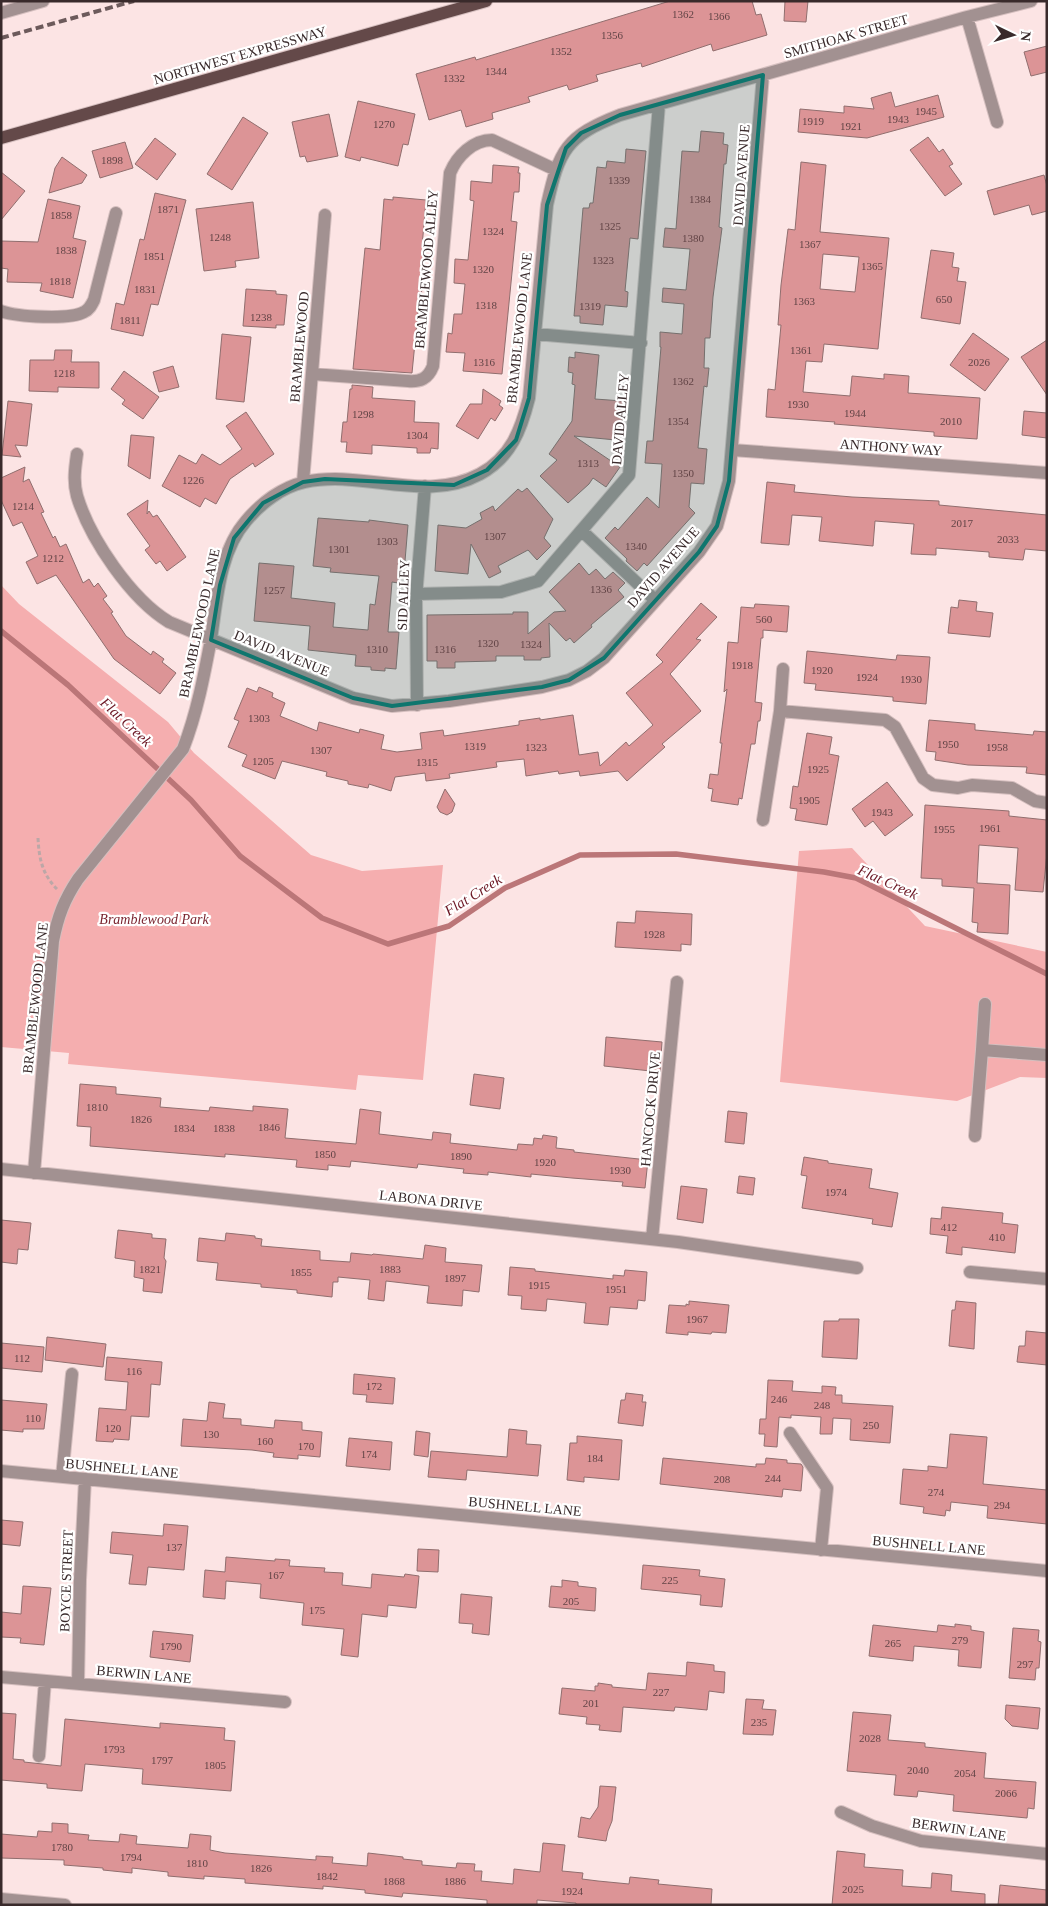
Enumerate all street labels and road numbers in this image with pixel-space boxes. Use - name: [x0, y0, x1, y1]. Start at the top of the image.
- street label: SMITHOAK STREET: [782, 11, 910, 61]
- street label: NORTHWEST EXPRESSWAY: [152, 24, 328, 87]
- street label: DAVID AVENUE: [730, 124, 753, 226]
- street label: BRAMBLEWOOD ALLEY: [412, 189, 441, 349]
- street label: BRAMBLEWOOD LANE: [504, 252, 535, 404]
- street label: BRAMBLEWOOD: [287, 291, 312, 403]
- street label: DAVID ALLEY: [609, 373, 632, 465]
- street label: ANTHONY WAY: [839, 436, 943, 459]
- street label: DAVID AVENUE: [624, 524, 702, 611]
- street label: BRAMBLEWOOD LANE: [176, 547, 223, 699]
- street label: SID ALLEY: [395, 559, 412, 631]
- street label: DAVID AVENUE: [232, 627, 332, 679]
- street label: BRAMBLEWOOD LANE: [20, 922, 51, 1074]
- street label: HANCOCK DRIVE: [638, 1051, 663, 1167]
- street label: LABONA DRIVE: [379, 1188, 483, 1213]
- street label: BUSHNELL LANE: [65, 1456, 179, 1481]
- street label: BUSHNELL LANE: [468, 1494, 582, 1519]
- street label: BOYCE STREET: [57, 1529, 76, 1632]
- street label: BUSHNELL LANE: [872, 1533, 986, 1558]
- street label: BERWIN LANE: [96, 1663, 192, 1686]
- street label: BERWIN LANE: [911, 1815, 1007, 1844]

